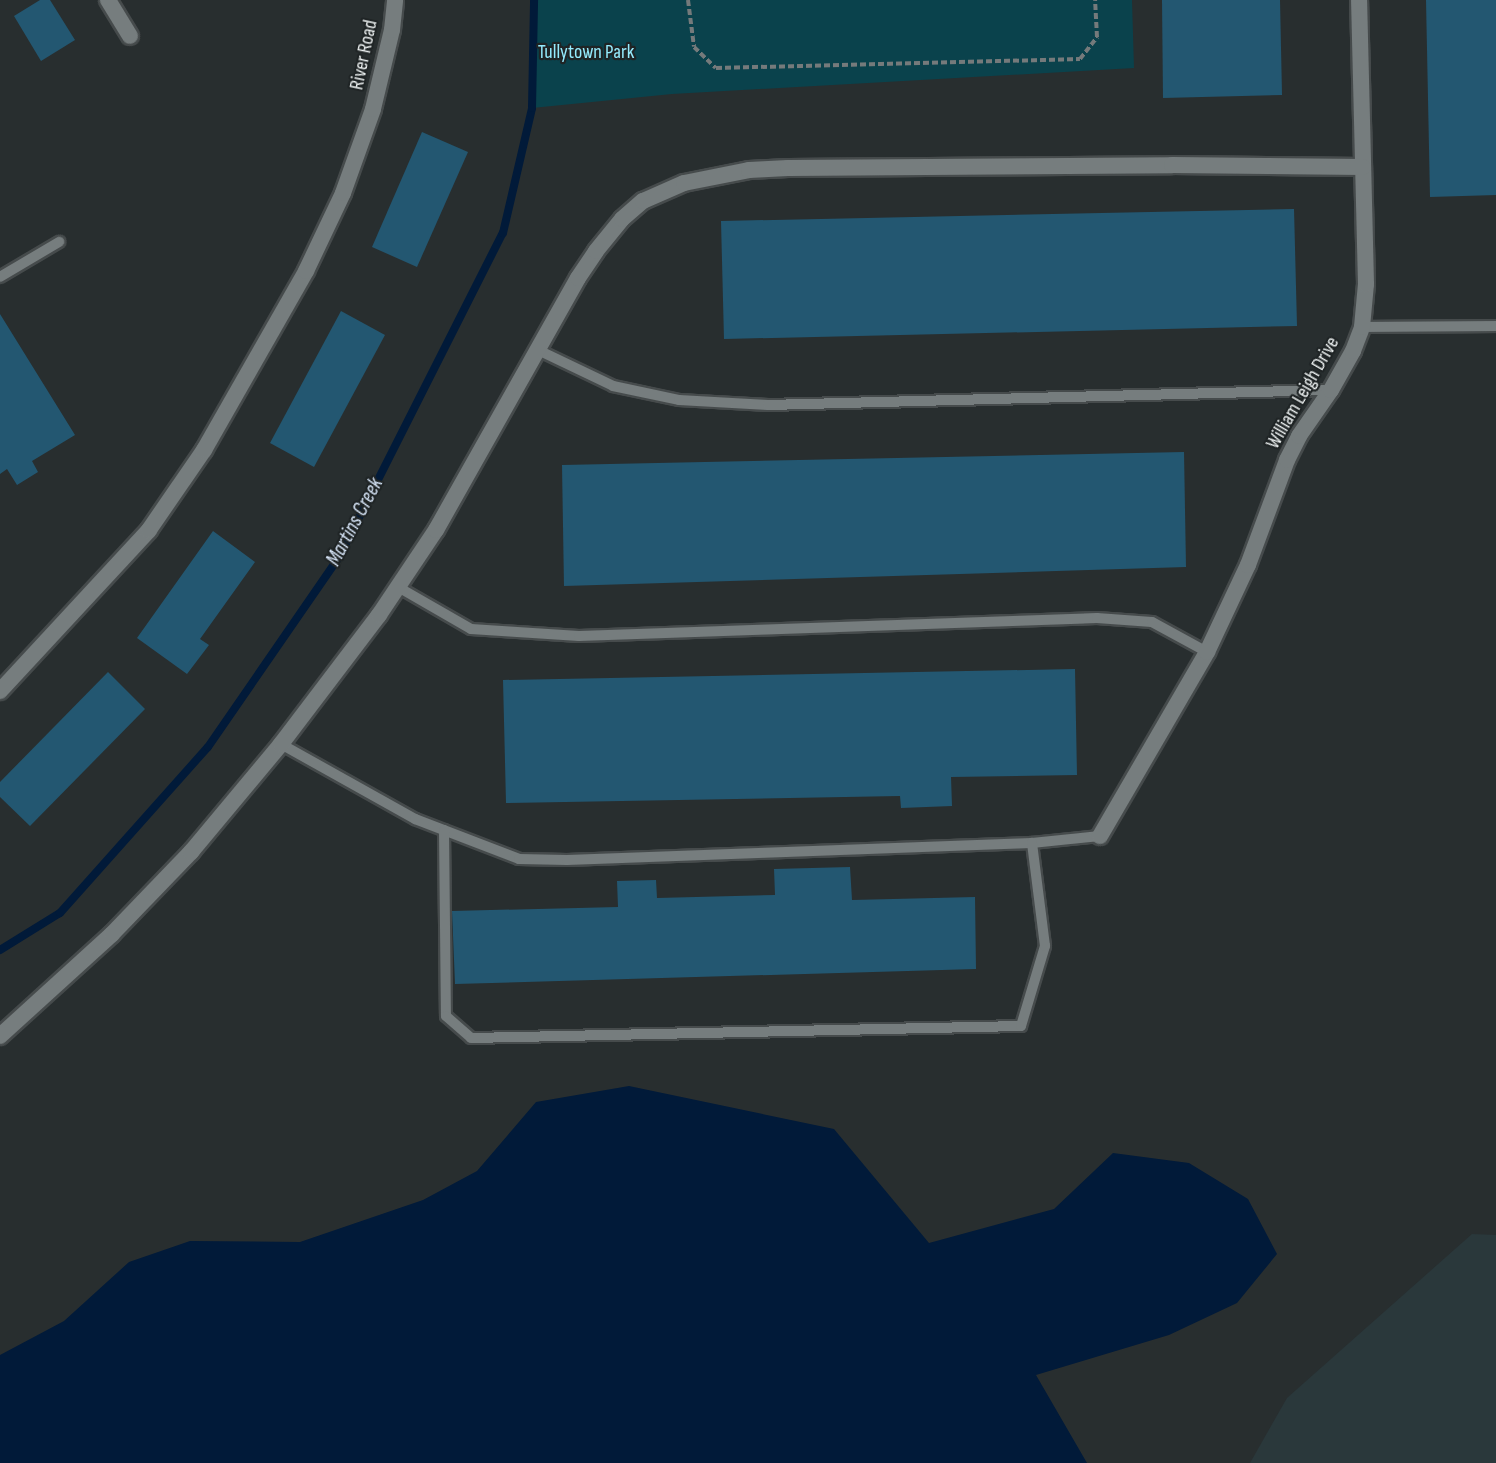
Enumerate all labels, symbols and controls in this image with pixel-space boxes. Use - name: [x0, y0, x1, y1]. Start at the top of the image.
- street label: River Road: [345, 18, 383, 92]
- park label: Tullytown Park: [538, 40, 634, 64]
- street label: William Leigh Drive: [1261, 333, 1345, 453]
- water label: Martins Creek: [321, 474, 389, 570]

